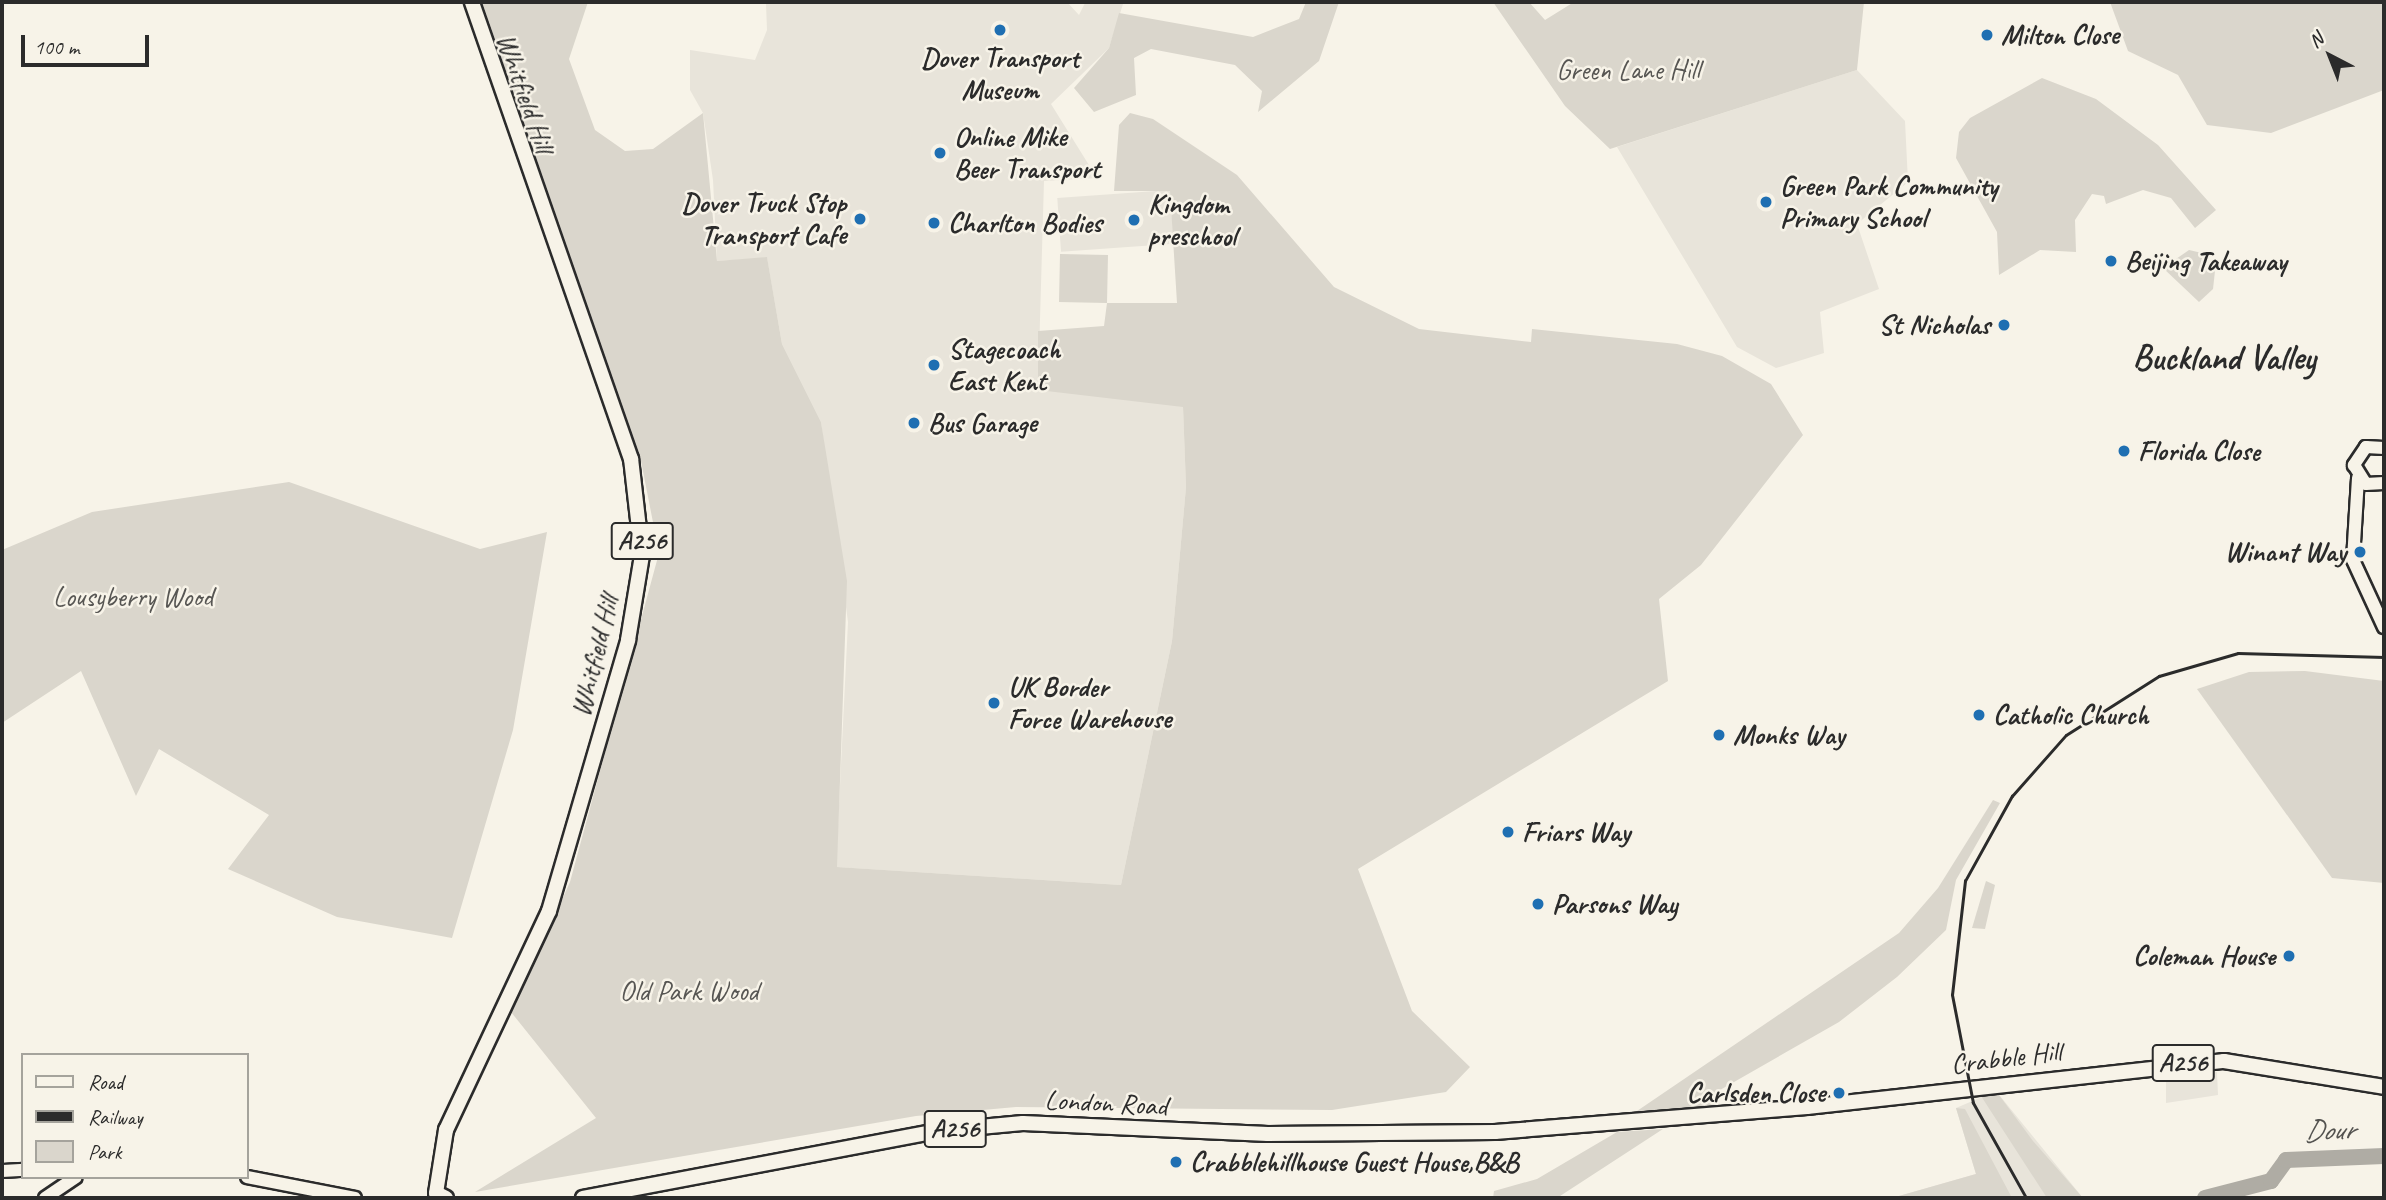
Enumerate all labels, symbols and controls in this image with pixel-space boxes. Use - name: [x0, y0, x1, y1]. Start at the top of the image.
- place label: Milton Close: [2001, 18, 2119, 52]
- scale bar: [24, 21, 152, 65]
- north arrow: [2295, 21, 2365, 91]
- marker: Dover Transport Museum: [992, 22, 1008, 38]
- marker: Milton Close: [1979, 27, 1995, 43]
- text: N: [2304, 28, 2328, 53]
- street label: Whitfield Hill: [489, 29, 561, 157]
- text: 100 m: [34, 34, 79, 60]
- place label: Dover Transport Museum: [921, 41, 1079, 107]
- park label: Green Lane Hill: [1556, 53, 1700, 87]
- place label: Online Mike Beer Transport: [954, 120, 1100, 186]
- marker: Online Mike Beer Transport: [932, 145, 948, 161]
- place label: Green Park Community Primary School: [1780, 169, 1998, 235]
- place label: Dover Truck Stop Transport Cafe: [681, 186, 846, 252]
- place label: Kingdom preschool: [1148, 187, 1236, 253]
- marker: Green Park Community Primary School: [1758, 194, 1774, 210]
- place label: Charlton Bodies: [948, 206, 1102, 240]
- marker: Dover Truck Stop Transport Cafe: [852, 211, 868, 227]
- marker: Kingdom preschool: [1126, 212, 1142, 228]
- marker: Charlton Bodies: [926, 215, 942, 231]
- place label: Beijing Takeaway: [2125, 244, 2287, 278]
- marker: Beijing Takeaway: [2103, 253, 2119, 269]
- place label: St Nicholas: [1876, 308, 1990, 342]
- marker: St Nicholas: [1996, 317, 2012, 333]
- place label: Stagecoach East Kent: [948, 332, 1060, 398]
- district label: Buckland Valley: [2132, 337, 2316, 379]
- marker: Stagecoach East Kent: [926, 357, 942, 373]
- place label: Bus Garage: [928, 406, 1037, 440]
- marker: Bus Garage: [906, 415, 922, 431]
- place label: Florida Close: [2138, 434, 2260, 468]
- marker: Florida Close: [2116, 443, 2132, 459]
- road number: A256: [610, 519, 674, 564]
- place label: Winant Way: [2225, 535, 2346, 569]
- marker: Winant Way: [2352, 544, 2368, 560]
- park label: Lousyberry Wood: [53, 580, 213, 614]
- street label: Whitfield Hill: [564, 592, 626, 720]
- place label: UK Border Force Warehouse: [1008, 670, 1172, 736]
- marker: UK Border Force Warehouse: [986, 695, 1002, 711]
- place label: Catholic Church: [1993, 698, 2150, 732]
- marker: Catholic Church: [1971, 707, 1987, 723]
- place label: Monks Way: [1733, 718, 1845, 752]
- marker: Monks Way: [1711, 727, 1727, 743]
- place label: Friars Way: [1522, 815, 1630, 849]
- marker: Friars Way: [1500, 824, 1516, 840]
- place label: Parsons Way: [1552, 887, 1678, 921]
- marker: Parsons Way: [1530, 896, 1546, 912]
- place label: Coleman House: [2133, 939, 2275, 973]
- marker: Coleman House: [2281, 948, 2297, 964]
- park label: Old Park Wood: [619, 974, 759, 1008]
- street label: Crabble Hill: [1949, 1035, 2063, 1081]
- road number: A256: [2152, 1040, 2214, 1086]
- legend: [21, 1053, 248, 1179]
- text: Road: [88, 1069, 123, 1095]
- place label: Carlsden Close: [1686, 1076, 1825, 1110]
- street label: London Road: [1044, 1083, 1168, 1123]
- marker: Carlsden Close: [1831, 1085, 1847, 1101]
- text: Railway: [88, 1104, 142, 1130]
- road number: A256: [923, 1106, 986, 1152]
- water label: Dour: [2303, 1111, 2355, 1149]
- text: Park: [88, 1139, 121, 1165]
- place label: Crabblehillhouse Guest House,B&B: [1190, 1145, 1519, 1179]
- marker: Crabblehillhouse Guest House,B&B: [1168, 1154, 1184, 1170]

